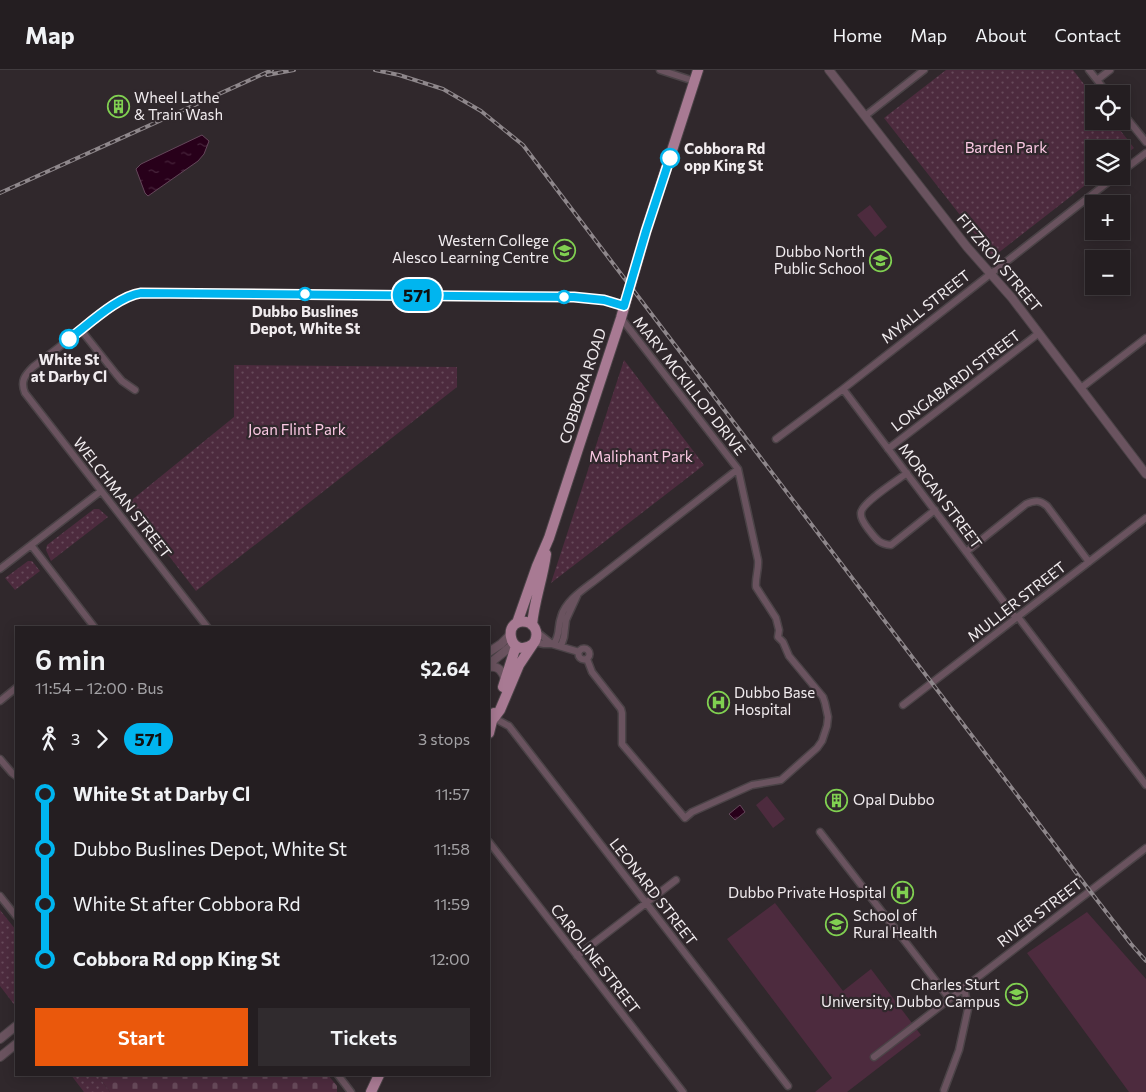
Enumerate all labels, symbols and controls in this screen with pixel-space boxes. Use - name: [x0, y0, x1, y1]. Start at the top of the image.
- text: Map: [25, 20, 75, 49]
- text: Home: [833, 24, 882, 46]
- text: Map: [910, 24, 947, 46]
- text: About: [975, 24, 1027, 46]
- text: Contact: [1055, 24, 1121, 46]
- map controls: [1085, 85, 1130, 295]
- button: locate: [1085, 85, 1130, 130]
- place label: Wheel Lathe & Train Wash: [134, 88, 223, 123]
- building icon: Wheel Lathe & Train Wash: [106, 95, 130, 119]
- park label: Barden Park: [965, 138, 1047, 156]
- place label: Cobbora Rd opp King St: [684, 139, 765, 174]
- button: layers: [1085, 140, 1130, 185]
- marker: Cobbora Rd opp King St: [660, 148, 680, 168]
- button: +: [1085, 195, 1130, 240]
- street label: FITZROY STREET: [954, 210, 1046, 315]
- place label: Western College Alesco Learning Centre: [392, 231, 549, 266]
- school or university icon: Western College Alesco Learning Centre: [553, 238, 577, 262]
- place label: Dubbo North Public School: [774, 242, 865, 277]
- school or university icon: Dubbo North Public School: [869, 249, 893, 273]
- button: −: [1085, 250, 1130, 295]
- street label: MYALL STREET: [877, 266, 974, 347]
- line badge: 571: [388, 279, 446, 311]
- text: 571: [403, 284, 431, 306]
- marker: Dubbo Buslines Depot, White St: [298, 287, 312, 301]
- unlabelled marker: [557, 290, 571, 304]
- place label: Dubbo Buslines Depot, White St: [250, 302, 360, 337]
- street label: MARY MCKILLOP DRIVE: [630, 312, 750, 459]
- street label: COBBORA ROAD: [555, 326, 609, 446]
- street label: LONGABARDI STREET: [887, 326, 1024, 435]
- marker: White St at Darby Cl: [59, 329, 79, 349]
- place label: White St at Darby Cl: [31, 350, 107, 385]
- park label: Joan Flint Park: [248, 420, 346, 438]
- street label: WELCHMAN STREET: [70, 433, 176, 562]
- street label: MORGAN STREET: [895, 439, 987, 552]
- park label: Maliphant Park: [589, 447, 693, 465]
- street label: MULLER STREET: [964, 557, 1069, 645]
- text: 6 min: [35, 642, 106, 676]
- text: $2.64: [420, 657, 470, 680]
- text: 11:54 – 12:00 · Bus: [35, 678, 164, 697]
- place label: Dubbo Base Hospital: [734, 683, 815, 718]
- hospital icon: Dubbo Base Hospital: [706, 690, 730, 714]
- icon: walk: [35, 725, 63, 753]
- icon: forward: [88, 725, 116, 753]
- text: 571: [134, 728, 163, 750]
- text: 3: [71, 729, 80, 748]
- text: 3 stops: [418, 729, 470, 748]
- text: White St at Darby Cl: [73, 782, 250, 805]
- text: 11:57: [435, 784, 470, 803]
- building icon: Opal Dubbo: [825, 788, 849, 812]
- place label: Opal Dubbo: [853, 790, 935, 808]
- street label: LEONARD STREET: [606, 834, 701, 949]
- text: Dubbo Buslines Depot, White St: [73, 837, 347, 860]
- text: 11:58: [434, 839, 470, 858]
- street label: RIVER STREET: [993, 874, 1086, 950]
- hospital icon: Dubbo Private Hospital: [890, 881, 914, 905]
- place label: Dubbo Private Hospital: [728, 883, 886, 901]
- text: White St after Cobbora Rd: [73, 892, 300, 915]
- text: 11:59: [434, 894, 470, 913]
- street label: CAROLINE STREET: [547, 900, 644, 1017]
- place label: School of Rural Health: [853, 906, 937, 941]
- school or university icon: School of Rural Health: [825, 913, 849, 937]
- text: Cobbora Rd opp King St: [73, 947, 280, 970]
- text: 12:00: [430, 949, 470, 968]
- place label: Charles Sturt University, Dubbo Campus: [821, 975, 1000, 1010]
- school or university icon: Charles Sturt University, Dubbo Campus: [1004, 982, 1028, 1006]
- button: Start: [35, 1008, 248, 1066]
- button: Tickets: [258, 1008, 470, 1066]

